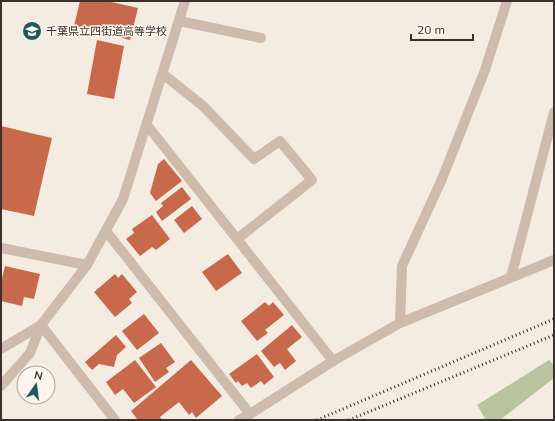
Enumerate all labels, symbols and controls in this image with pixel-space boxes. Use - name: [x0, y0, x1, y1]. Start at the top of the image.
- scale bar: [411, 16, 473, 42]
- school or university icon: 千葉県立四街道高等学校: [21, 20, 43, 42]
- text: 20 m: [417, 22, 445, 37]
- place label: 千葉県立四街道高等学校: [46, 24, 167, 38]
- north arrow: [16, 365, 56, 405]
- text: N: [33, 367, 44, 383]

